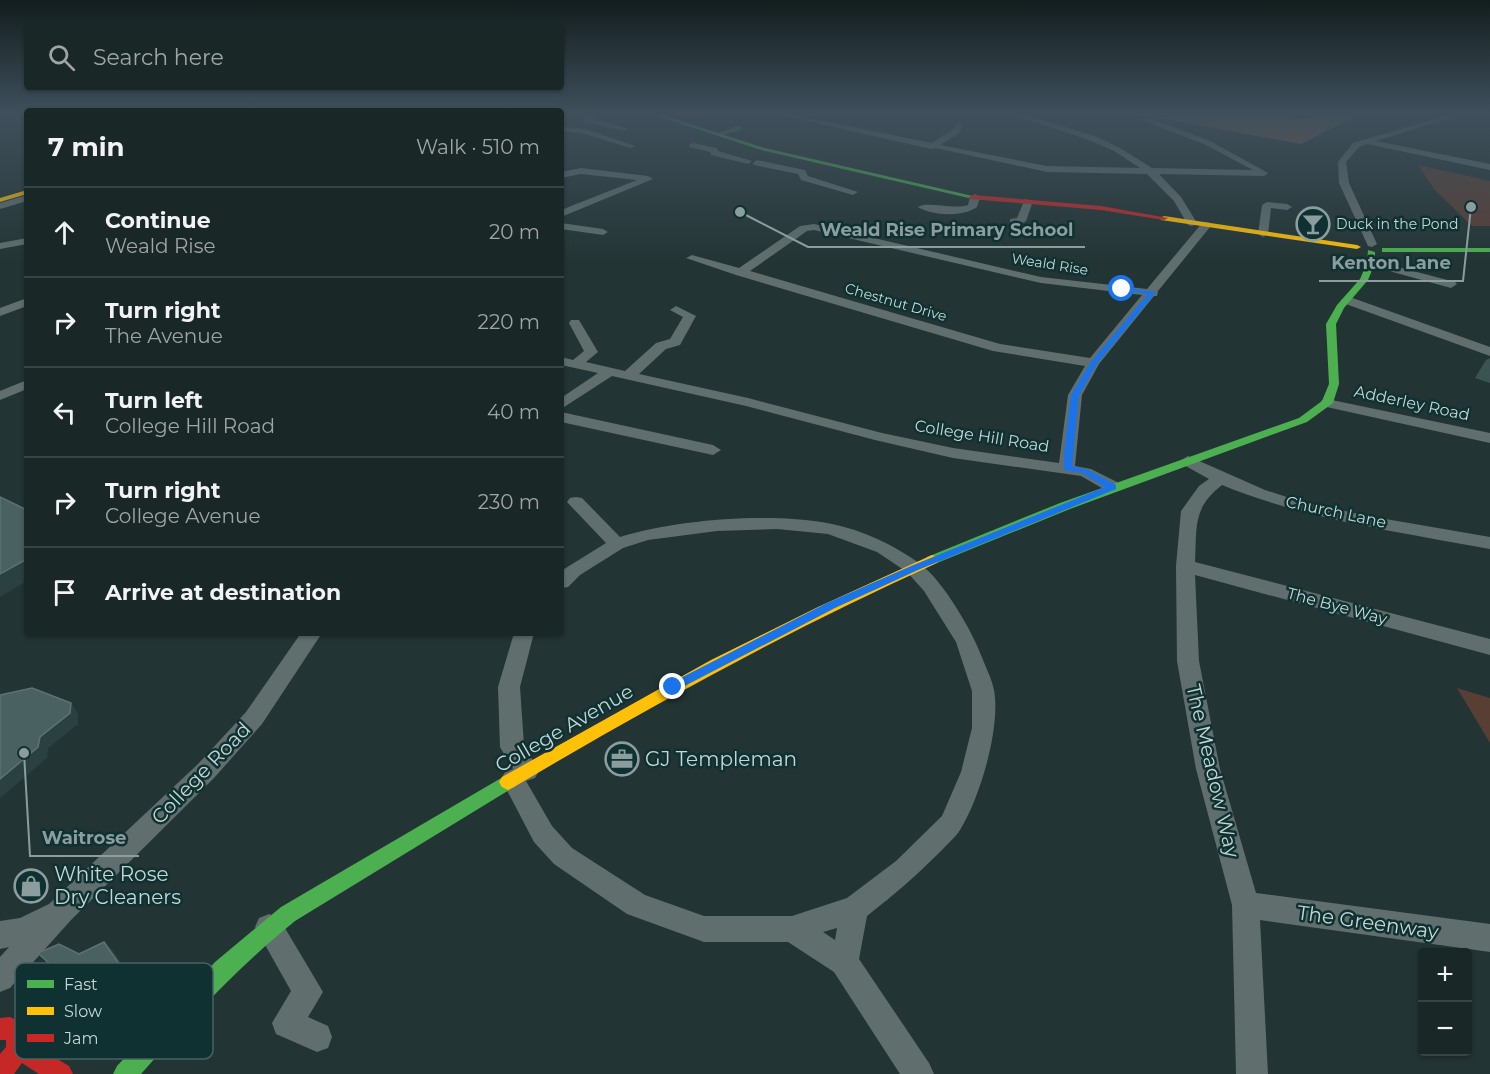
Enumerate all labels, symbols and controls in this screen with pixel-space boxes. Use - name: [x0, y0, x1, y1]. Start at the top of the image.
- search box: [24, 24, 564, 90]
- icon: search: [45, 41, 78, 74]
- text: Search here: [93, 44, 224, 71]
- text: 7 min: [48, 131, 125, 163]
- text: Walk · 510 m: [416, 135, 540, 159]
- bar icon: Duck in the Pond: [1295, 206, 1331, 242]
- text: Continue: [105, 207, 211, 234]
- callout: Weald Rise Primary School: [808, 211, 1085, 247]
- place label: Duck in the Pond: [1336, 215, 1459, 233]
- icon: ahead: [48, 216, 81, 249]
- text: Weald Rise Primary School: [820, 219, 1074, 241]
- text: 20 m: [489, 220, 540, 244]
- text: Weald Rise: [105, 234, 216, 258]
- callout: Kenton Lane: [1319, 245, 1463, 281]
- street label: Weald Rise: [1010, 249, 1090, 279]
- text: Kenton Lane: [1331, 252, 1451, 274]
- route start: [1108, 275, 1134, 301]
- street label: Chestnut Drive: [843, 279, 949, 325]
- text: Turn right: [105, 297, 220, 324]
- icon: right: [48, 306, 81, 339]
- text: 220 m: [478, 310, 540, 334]
- text: The Avenue: [105, 324, 223, 348]
- street label: Adderley Road: [1353, 381, 1471, 425]
- text: Turn left: [105, 387, 203, 414]
- icon: left: [48, 396, 81, 429]
- text: 40 m: [487, 400, 540, 424]
- text: College Hill Road: [105, 414, 275, 438]
- street label: College Hill Road: [913, 416, 1051, 456]
- text: Turn right: [105, 477, 220, 504]
- icon: right: [48, 486, 81, 519]
- text: 230 m: [478, 490, 540, 514]
- street label: Church Lane: [1284, 492, 1388, 532]
- text: College Avenue: [105, 504, 261, 528]
- icon: arrive: [48, 576, 81, 609]
- text: Arrive at destination: [105, 579, 341, 606]
- street label: The Bye Way: [1285, 584, 1389, 629]
- route end: [659, 673, 685, 699]
- street label: College Avenue: [491, 679, 637, 777]
- street label: The Meadow Way: [1181, 682, 1245, 860]
- street label: College Road: [146, 717, 256, 829]
- office icon: GJ Templeman: [604, 741, 640, 777]
- place label: GJ Templeman: [645, 747, 797, 771]
- callout: Waitrose: [30, 820, 139, 856]
- text: Waitrose: [42, 827, 126, 849]
- place label: White Rose Dry Cleaners: [54, 862, 181, 909]
- shop icon: White Rose Dry Cleaners: [13, 868, 49, 904]
- street label: The Greenway: [1296, 900, 1440, 944]
- map controls: [1418, 948, 1472, 1056]
- button: +: [1418, 948, 1472, 1002]
- legend: [15, 963, 213, 1059]
- text: Fast: [64, 975, 98, 994]
- text: Slow: [64, 1002, 102, 1021]
- button: −: [1418, 1002, 1472, 1056]
- text: Jam: [63, 1029, 98, 1048]

